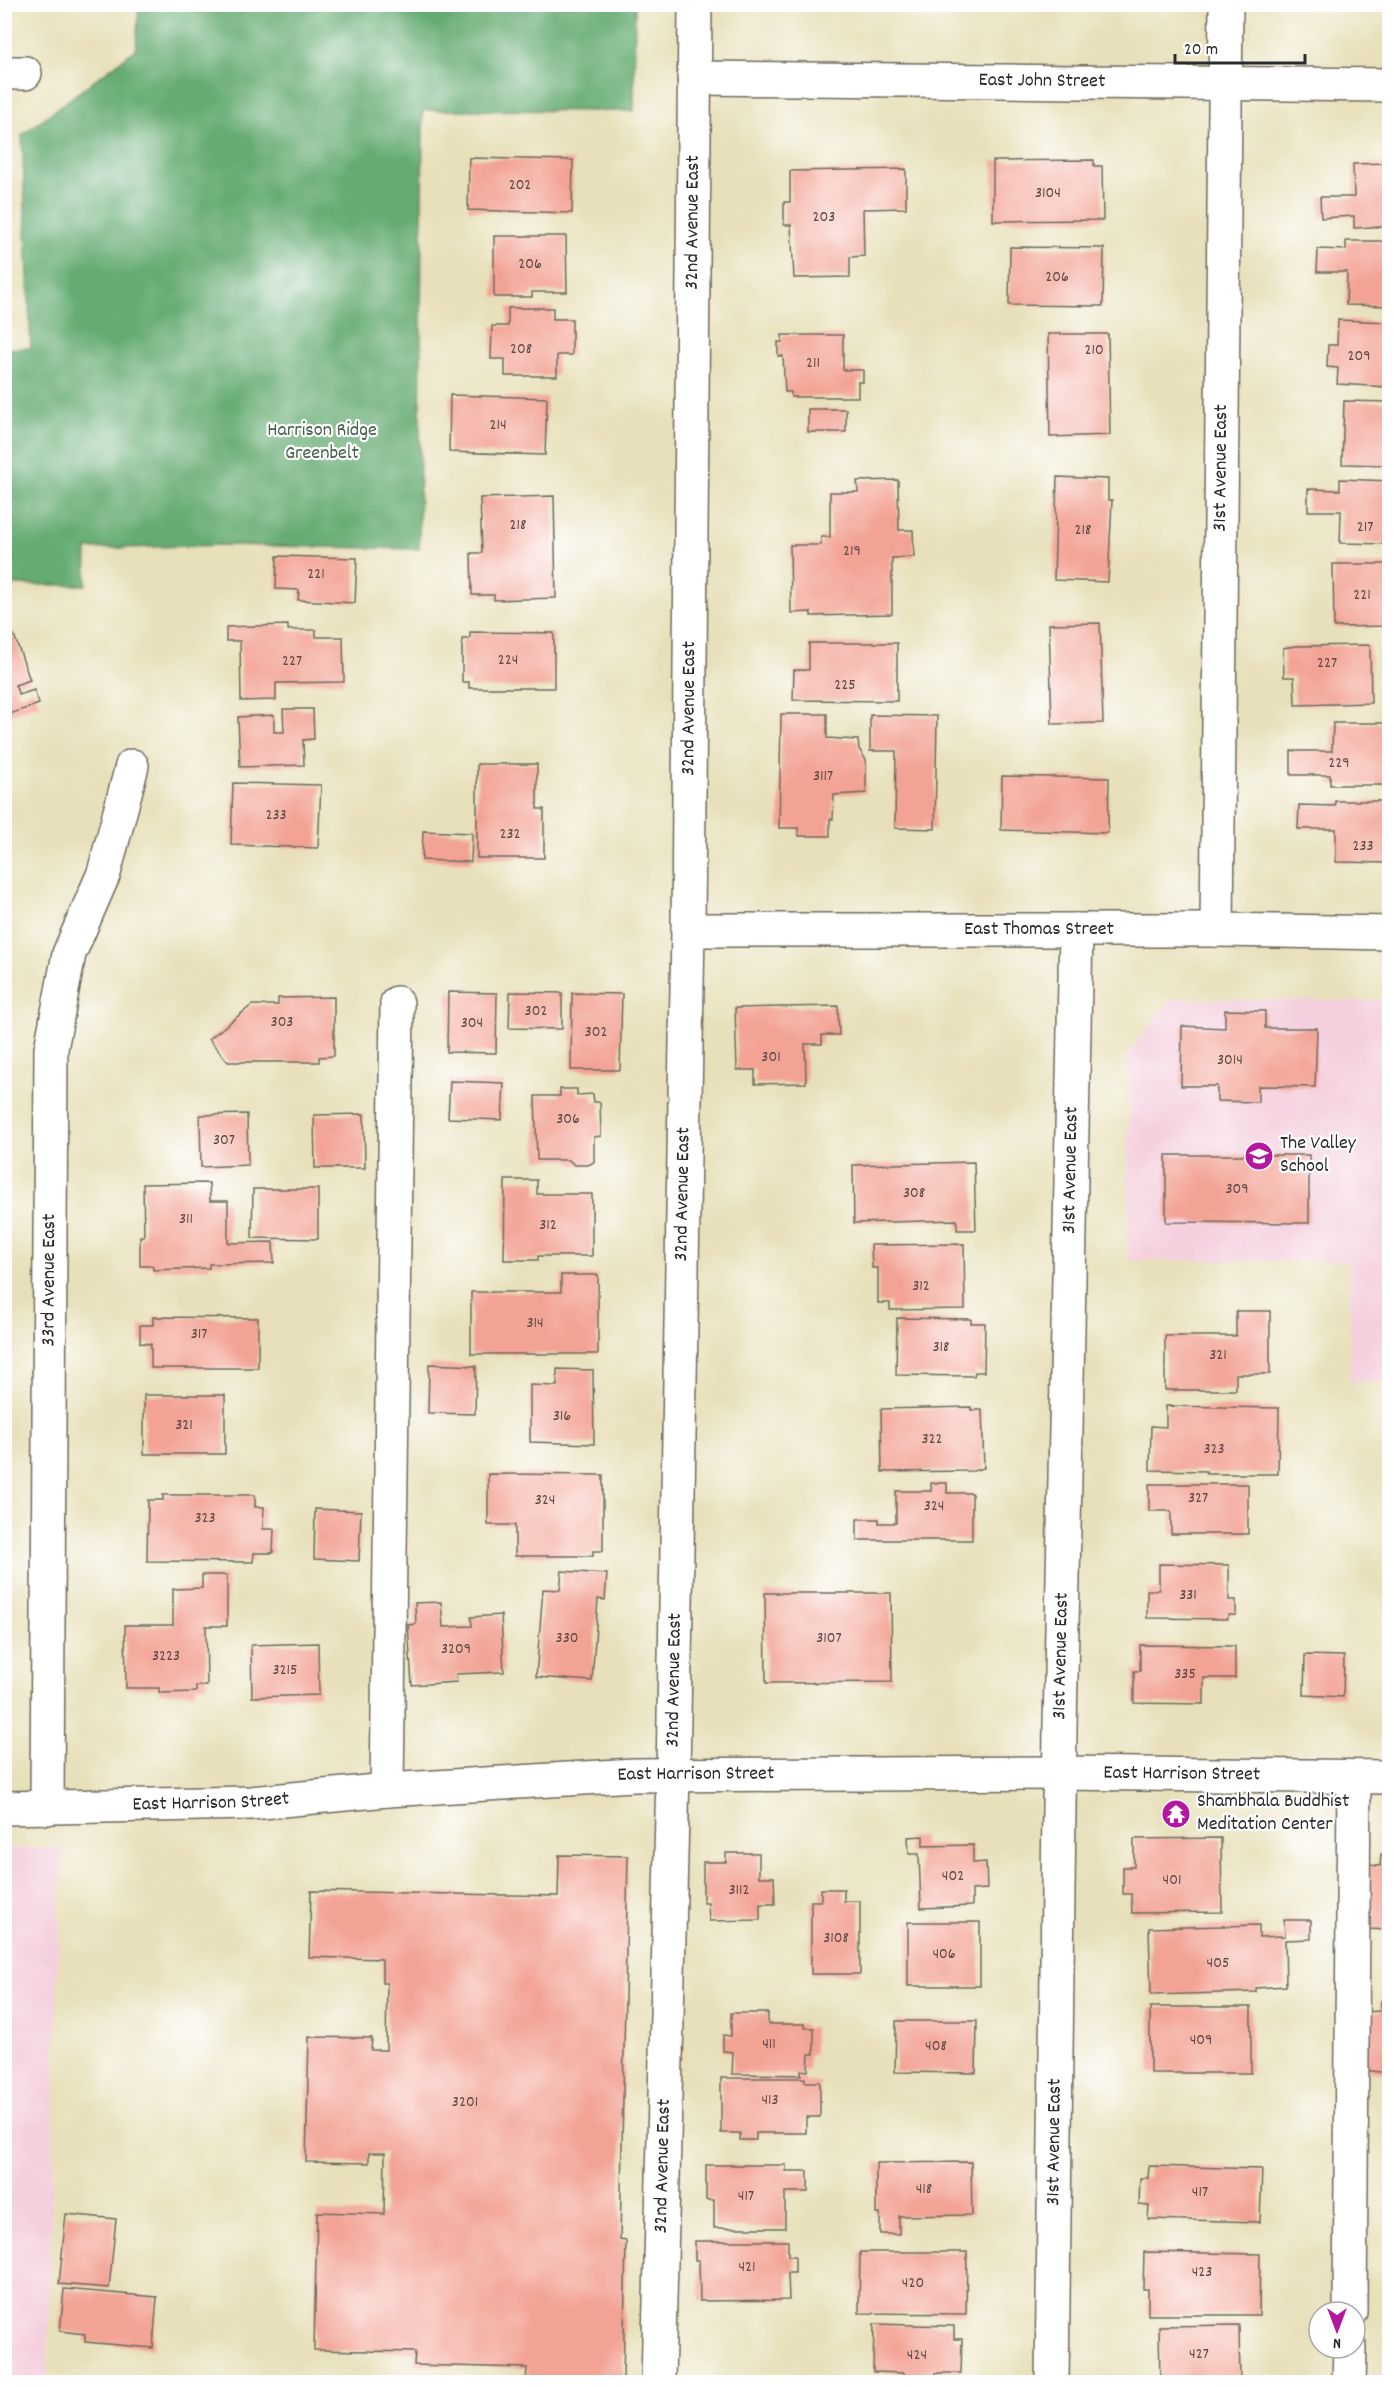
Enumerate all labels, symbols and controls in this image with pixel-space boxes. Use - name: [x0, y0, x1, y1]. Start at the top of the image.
- scale bar: [1175, 27, 1306, 65]
- text: 20 m: [1184, 38, 1218, 63]
- street label: East John Street: [978, 67, 1105, 96]
- street label: 32nd Avenue East: [679, 155, 708, 290]
- house number: 202: [509, 174, 531, 197]
- house number: 3104: [1035, 182, 1061, 205]
- house number: 203: [813, 206, 835, 229]
- house number: 206: [518, 253, 542, 276]
- house number: 206: [1045, 266, 1069, 289]
- house number: 208: [510, 338, 532, 361]
- house number: 210: [1084, 339, 1104, 362]
- house number: 209: [1347, 345, 1371, 368]
- house number: 211: [806, 352, 820, 375]
- street label: 31st Avenue East: [1207, 404, 1236, 532]
- house number: 214: [489, 414, 507, 437]
- park label: Harrison Ridge Greenbelt: [267, 417, 377, 468]
- house number: 218: [510, 514, 526, 537]
- house number: 217: [1357, 516, 1373, 539]
- house number: 218: [1075, 519, 1091, 542]
- house number: 219: [843, 540, 861, 563]
- house number: 221: [307, 563, 325, 586]
- house number: 221: [1353, 584, 1371, 607]
- street label: 32nd Avenue East: [675, 641, 704, 776]
- house number: 224: [498, 649, 518, 672]
- house number: 227: [282, 650, 302, 673]
- house number: 227: [1317, 652, 1337, 675]
- house number: 225: [834, 674, 856, 697]
- house number: 229: [1328, 752, 1350, 775]
- house number: 3117: [813, 765, 833, 788]
- house number: 233: [265, 804, 287, 827]
- house number: 232: [499, 823, 521, 846]
- house number: 233: [1352, 835, 1374, 858]
- street label: East Thomas Street: [964, 916, 1114, 944]
- house number: 302: [525, 1000, 547, 1023]
- house number: 303: [271, 1011, 293, 1034]
- house number: 304: [461, 1012, 483, 1035]
- house number: 302: [585, 1021, 607, 1044]
- house number: 301: [761, 1046, 781, 1069]
- house number: 3014: [1217, 1049, 1243, 1072]
- street label: 31st Avenue East: [1056, 1106, 1086, 1234]
- house number: 306: [556, 1108, 580, 1131]
- street label: 32nd Avenue East: [668, 1127, 698, 1262]
- house number: 307: [213, 1129, 235, 1152]
- place label: The Valley School: [1280, 1130, 1357, 1181]
- school or university icon: The Valley School: [1243, 1140, 1275, 1172]
- house number: 309: [1225, 1178, 1249, 1201]
- house number: 308: [903, 1182, 925, 1205]
- house number: 311: [179, 1208, 193, 1231]
- street label: 33rd Avenue East: [35, 1214, 64, 1347]
- house number: 312: [539, 1214, 557, 1237]
- house number: 312: [912, 1275, 930, 1298]
- house number: 314: [526, 1312, 544, 1335]
- house number: 317: [191, 1323, 207, 1346]
- house number: 318: [932, 1336, 950, 1359]
- house number: 321: [1209, 1344, 1227, 1367]
- house number: 316: [553, 1405, 571, 1428]
- house number: 321: [175, 1414, 193, 1437]
- house number: 322: [921, 1428, 943, 1451]
- house number: 323: [1203, 1438, 1225, 1461]
- house number: 327: [1188, 1487, 1208, 1510]
- house number: 324: [535, 1489, 555, 1512]
- house number: 324: [924, 1495, 944, 1518]
- house number: 323: [194, 1507, 216, 1530]
- house number: 331: [1179, 1584, 1197, 1607]
- street label: 31st Avenue East: [1046, 1592, 1077, 1720]
- street label: 32nd Avenue East: [659, 1613, 690, 1748]
- house number: 330: [556, 1627, 578, 1650]
- house number: 3107: [816, 1627, 842, 1650]
- house number: 3209: [441, 1638, 471, 1661]
- house number: 3223: [152, 1645, 180, 1668]
- house number: 3215: [272, 1659, 298, 1682]
- house number: 335: [1174, 1663, 1196, 1686]
- street label: East Harrison Street: [617, 1760, 774, 1790]
- street label: East Harrison Street: [1103, 1760, 1260, 1789]
- street label: East Harrison Street: [132, 1785, 291, 1819]
- place label: Shambhala Buddhist Meditation Center: [1197, 1788, 1350, 1839]
- temple icon: Shambhala Buddhist Meditation Center: [1160, 1798, 1192, 1830]
- house number: 402: [942, 1865, 964, 1888]
- house number: 401: [1163, 1869, 1181, 1892]
- house number: 3112: [728, 1879, 750, 1902]
- house number: 3108: [823, 1927, 849, 1950]
- house number: 406: [932, 1943, 956, 1966]
- house number: 405: [1207, 1952, 1229, 1975]
- house number: 409: [1190, 2029, 1212, 2052]
- house number: 411: [762, 2033, 776, 2056]
- house number: 408: [925, 2035, 947, 2058]
- street label: 31st Avenue East: [1040, 2078, 1070, 2206]
- house number: 413: [761, 2089, 779, 2112]
- house number: 3201: [452, 2091, 478, 2114]
- street label: 32nd Avenue East: [648, 2098, 679, 2234]
- house number: 418: [916, 2178, 932, 2201]
- house number: 417: [1192, 2181, 1208, 2204]
- house number: 417: [738, 2185, 754, 2208]
- house number: 421: [738, 2256, 756, 2279]
- house number: 423: [1192, 2261, 1212, 2284]
- house number: 420: [902, 2272, 924, 2295]
- north arrow: [1307, 2300, 1367, 2360]
- text: N: [1333, 2331, 1341, 2354]
- house number: 427: [1189, 2343, 1209, 2366]
- house number: 424: [907, 2344, 927, 2367]

